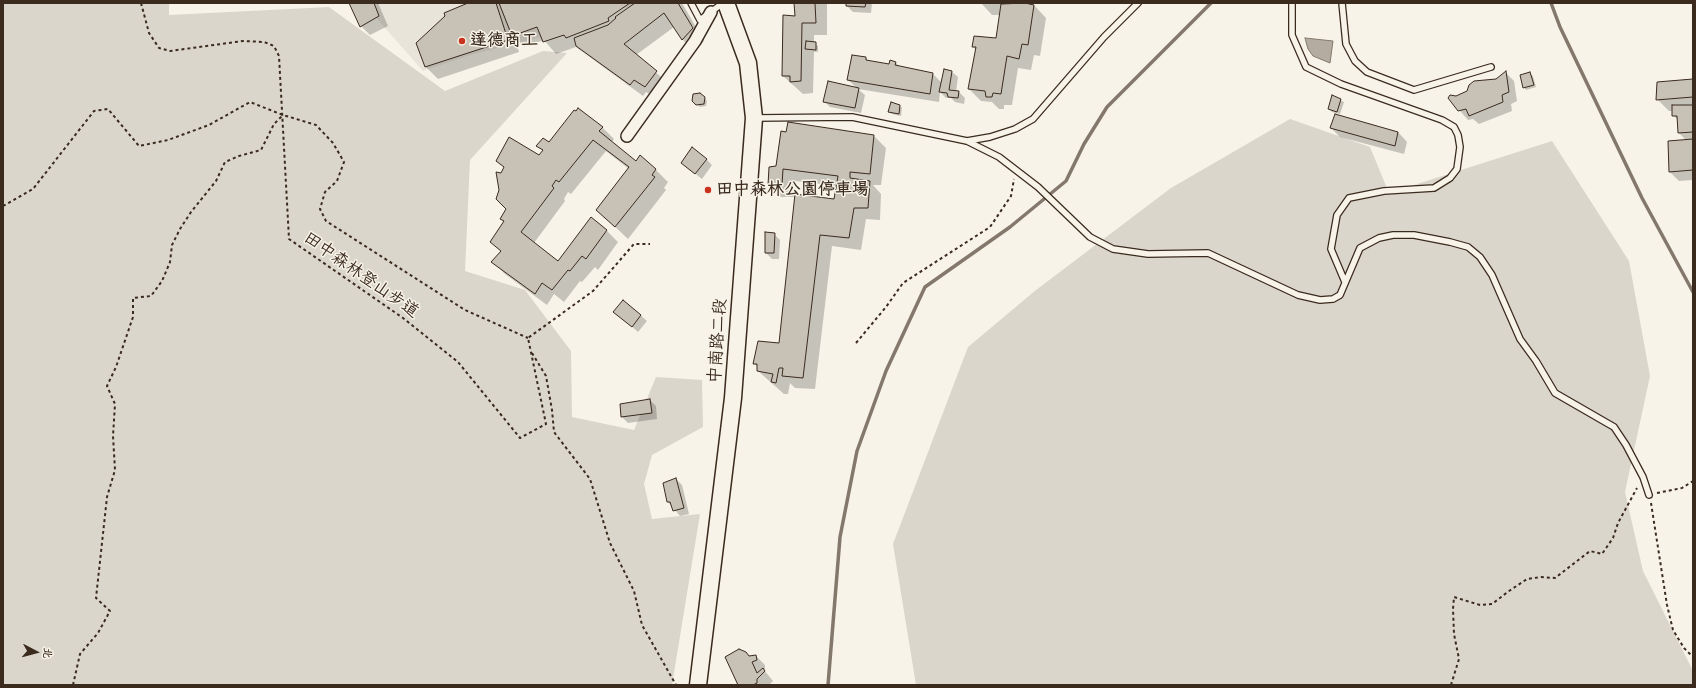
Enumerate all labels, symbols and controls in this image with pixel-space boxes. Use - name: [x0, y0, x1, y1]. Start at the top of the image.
- place label: 達德商工: [470, 31, 538, 51]
- marker: 達德商工: [457, 36, 467, 46]
- place label: 田中森林公園停車場: [716, 180, 869, 200]
- marker: 田中森林公園停車場: [703, 185, 713, 195]
- street label: 田中森林登山步道: [299, 228, 423, 322]
- street label: 中南路二段: [705, 298, 731, 384]
- north arrow: [16, 632, 56, 672]
- text: 北: [40, 647, 55, 659]

